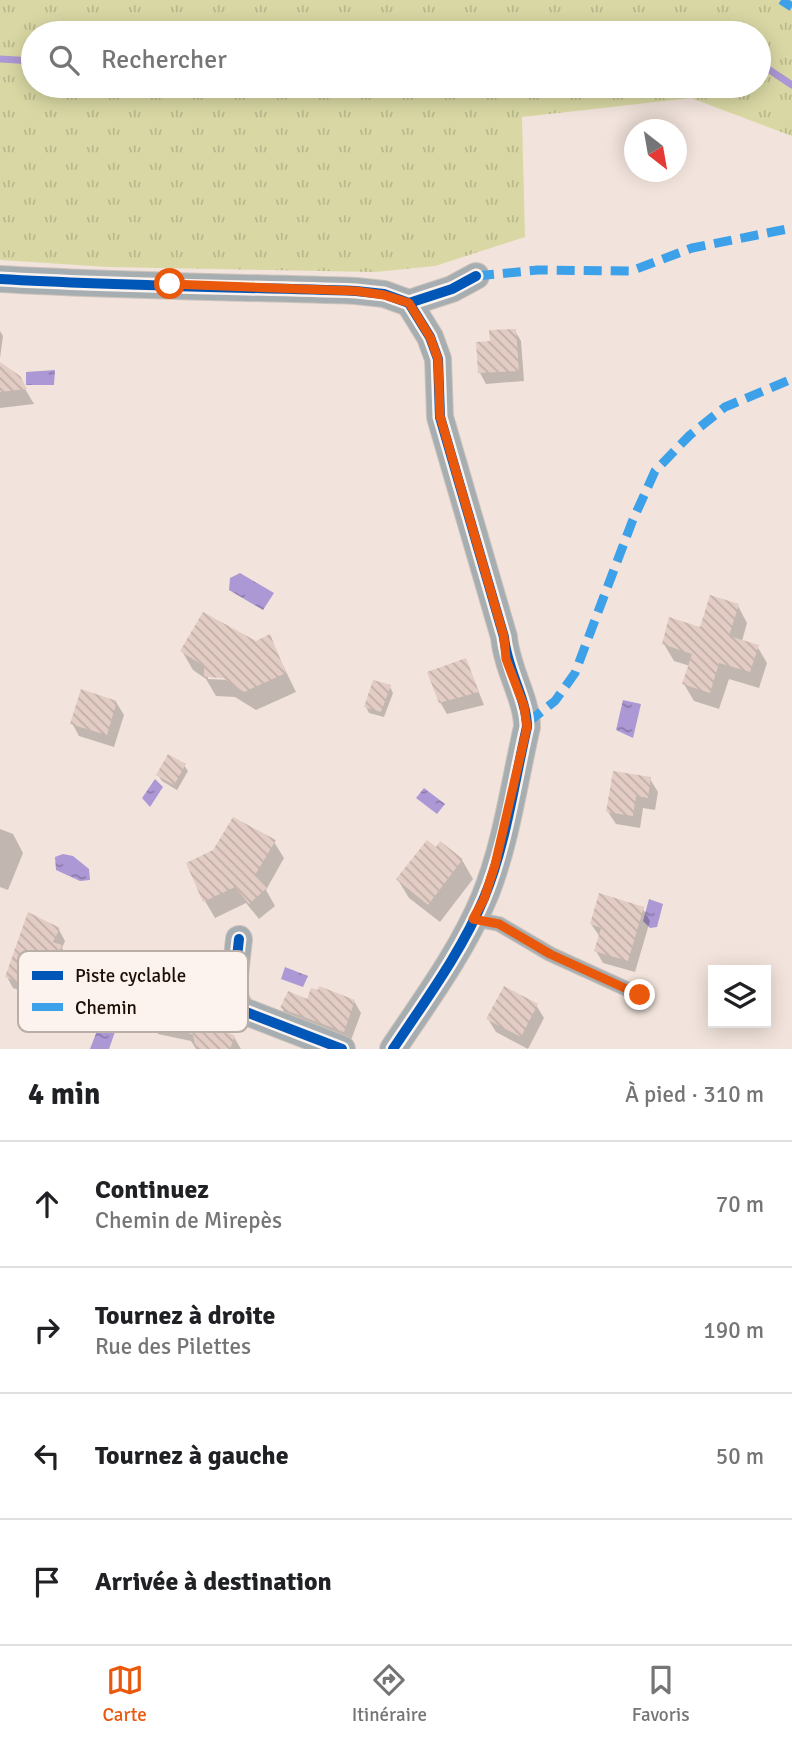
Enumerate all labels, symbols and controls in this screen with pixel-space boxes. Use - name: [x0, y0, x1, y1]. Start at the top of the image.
- search box: [21, 21, 771, 98]
- icon: search: [45, 41, 83, 79]
- text: Rechercher: [101, 44, 227, 76]
- north arrow: [624, 119, 687, 182]
- route start: [154, 268, 185, 299]
- legend: [18, 951, 248, 1032]
- text: Piste cyclable: [75, 964, 186, 988]
- map controls: [708, 965, 771, 1028]
- button: layers: [708, 965, 771, 1028]
- route end: [624, 979, 655, 1010]
- text: Chemin: [75, 996, 137, 1020]
- text: 4 min: [28, 1076, 100, 1113]
- text: À pied · 310 m: [625, 1080, 764, 1109]
- text: Continuez: [95, 1174, 209, 1206]
- icon: ahead: [28, 1185, 66, 1223]
- text: 70 m: [716, 1190, 764, 1219]
- text: Chemin de Mirepès: [95, 1206, 282, 1235]
- text: Tournez à droite: [95, 1300, 275, 1332]
- icon: right: [28, 1311, 66, 1349]
- text: 190 m: [703, 1316, 764, 1345]
- text: Rue des Pilettes: [95, 1332, 251, 1361]
- icon: left: [28, 1437, 66, 1475]
- text: Tournez à gauche: [95, 1440, 289, 1472]
- text: 50 m: [716, 1442, 764, 1471]
- icon: arrive: [28, 1563, 66, 1601]
- text: Arrivée à destination: [95, 1566, 332, 1598]
- tab: Carte: [102, 1661, 147, 1727]
- tab: Itinéraire: [352, 1661, 427, 1727]
- tab: Favoris: [632, 1661, 690, 1727]

